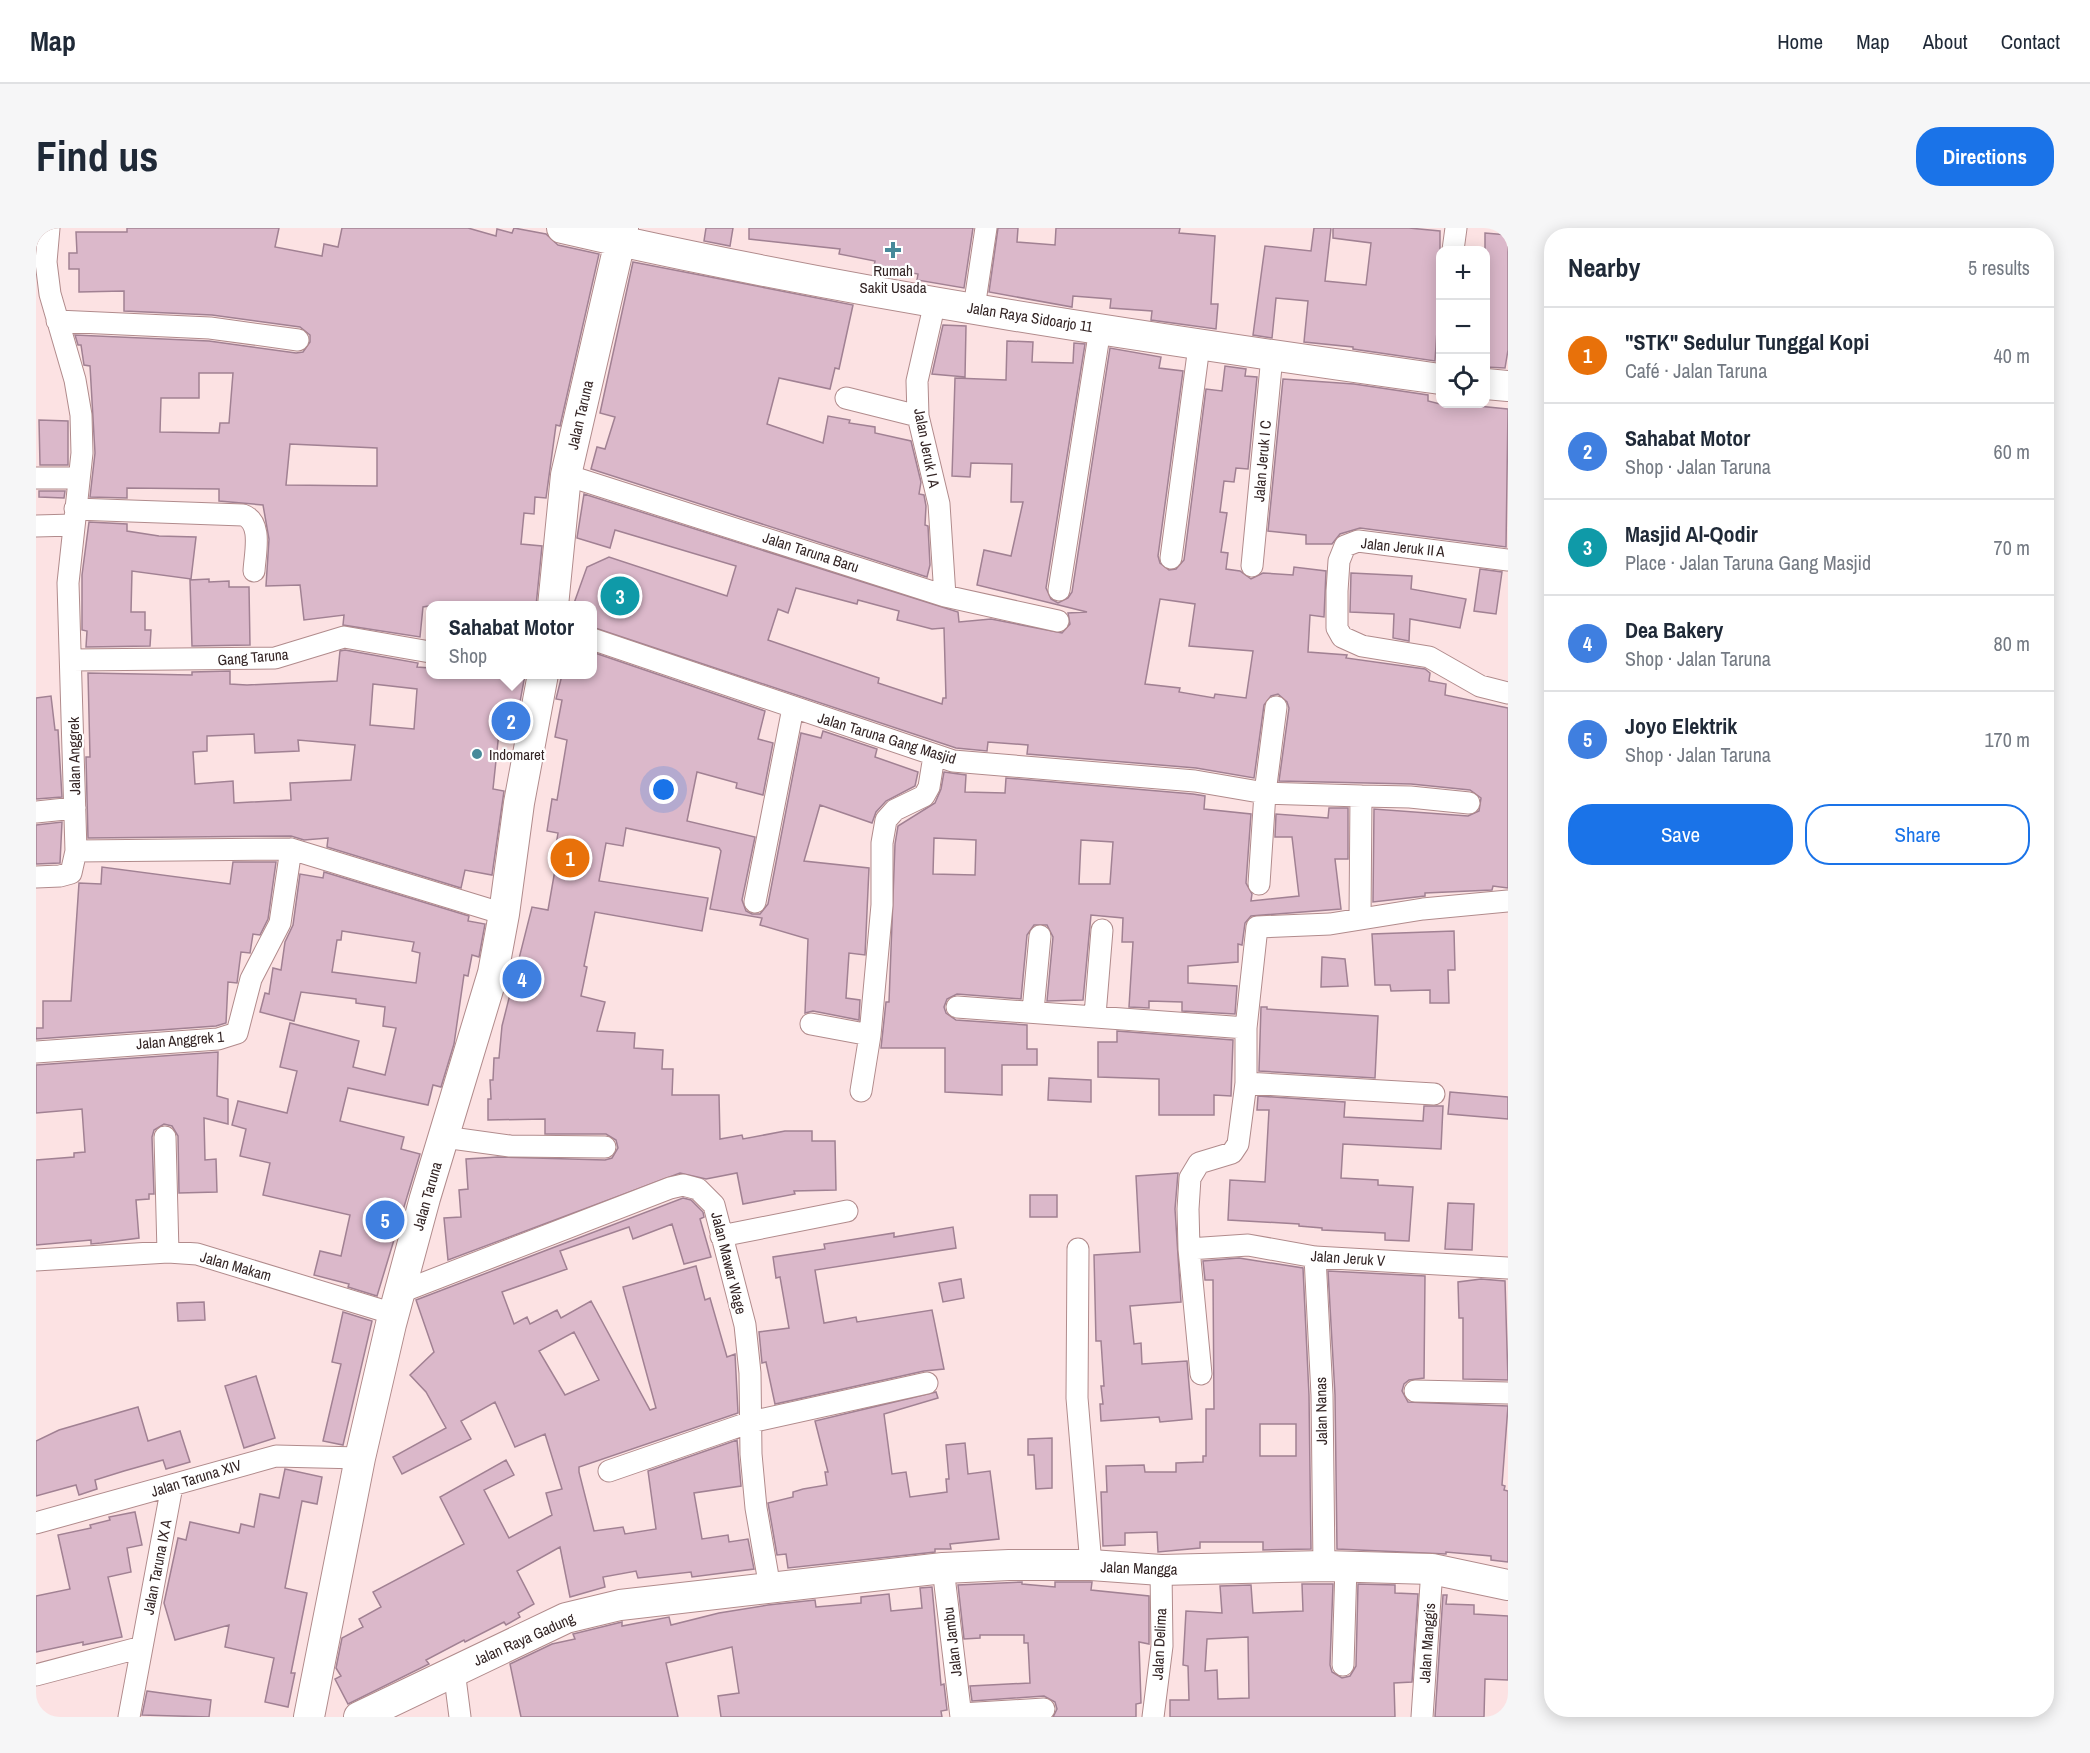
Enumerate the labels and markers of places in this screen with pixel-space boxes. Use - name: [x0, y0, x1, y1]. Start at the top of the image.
- marker: Rumah Sakit Usada: [884, 241, 902, 259]
- place label: Rumah Sakit Usada: [859, 260, 927, 298]
- pin: 3: [600, 574, 640, 619]
- pin: 2: [492, 698, 530, 744]
- place label: Indomaret: [489, 744, 545, 765]
- marker: Indomaret: [470, 747, 484, 761]
- pin: 1: [550, 836, 590, 880]
- pin: 4: [502, 956, 542, 1002]
- pin: 5: [366, 1198, 404, 1242]

